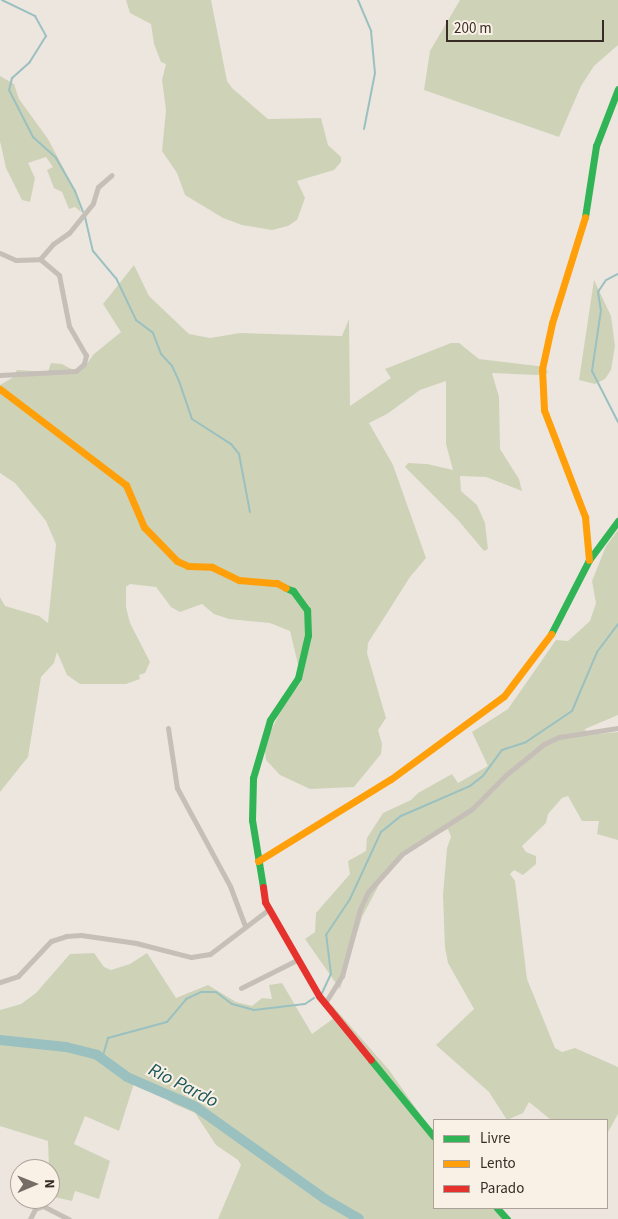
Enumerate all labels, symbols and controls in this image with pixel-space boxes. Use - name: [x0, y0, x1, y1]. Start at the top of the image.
- scale bar: [448, 10, 606, 42]
- text: 200 m: [454, 18, 492, 39]
- water label: Rio Pardo: [144, 1059, 222, 1113]
- legend: [433, 1119, 608, 1209]
- text: Livre: [480, 1128, 510, 1149]
- text: Lento: [480, 1153, 516, 1174]
- north arrow: [10, 1159, 60, 1209]
- text: Parado: [480, 1178, 524, 1199]
- text: N: [39, 1179, 59, 1189]

